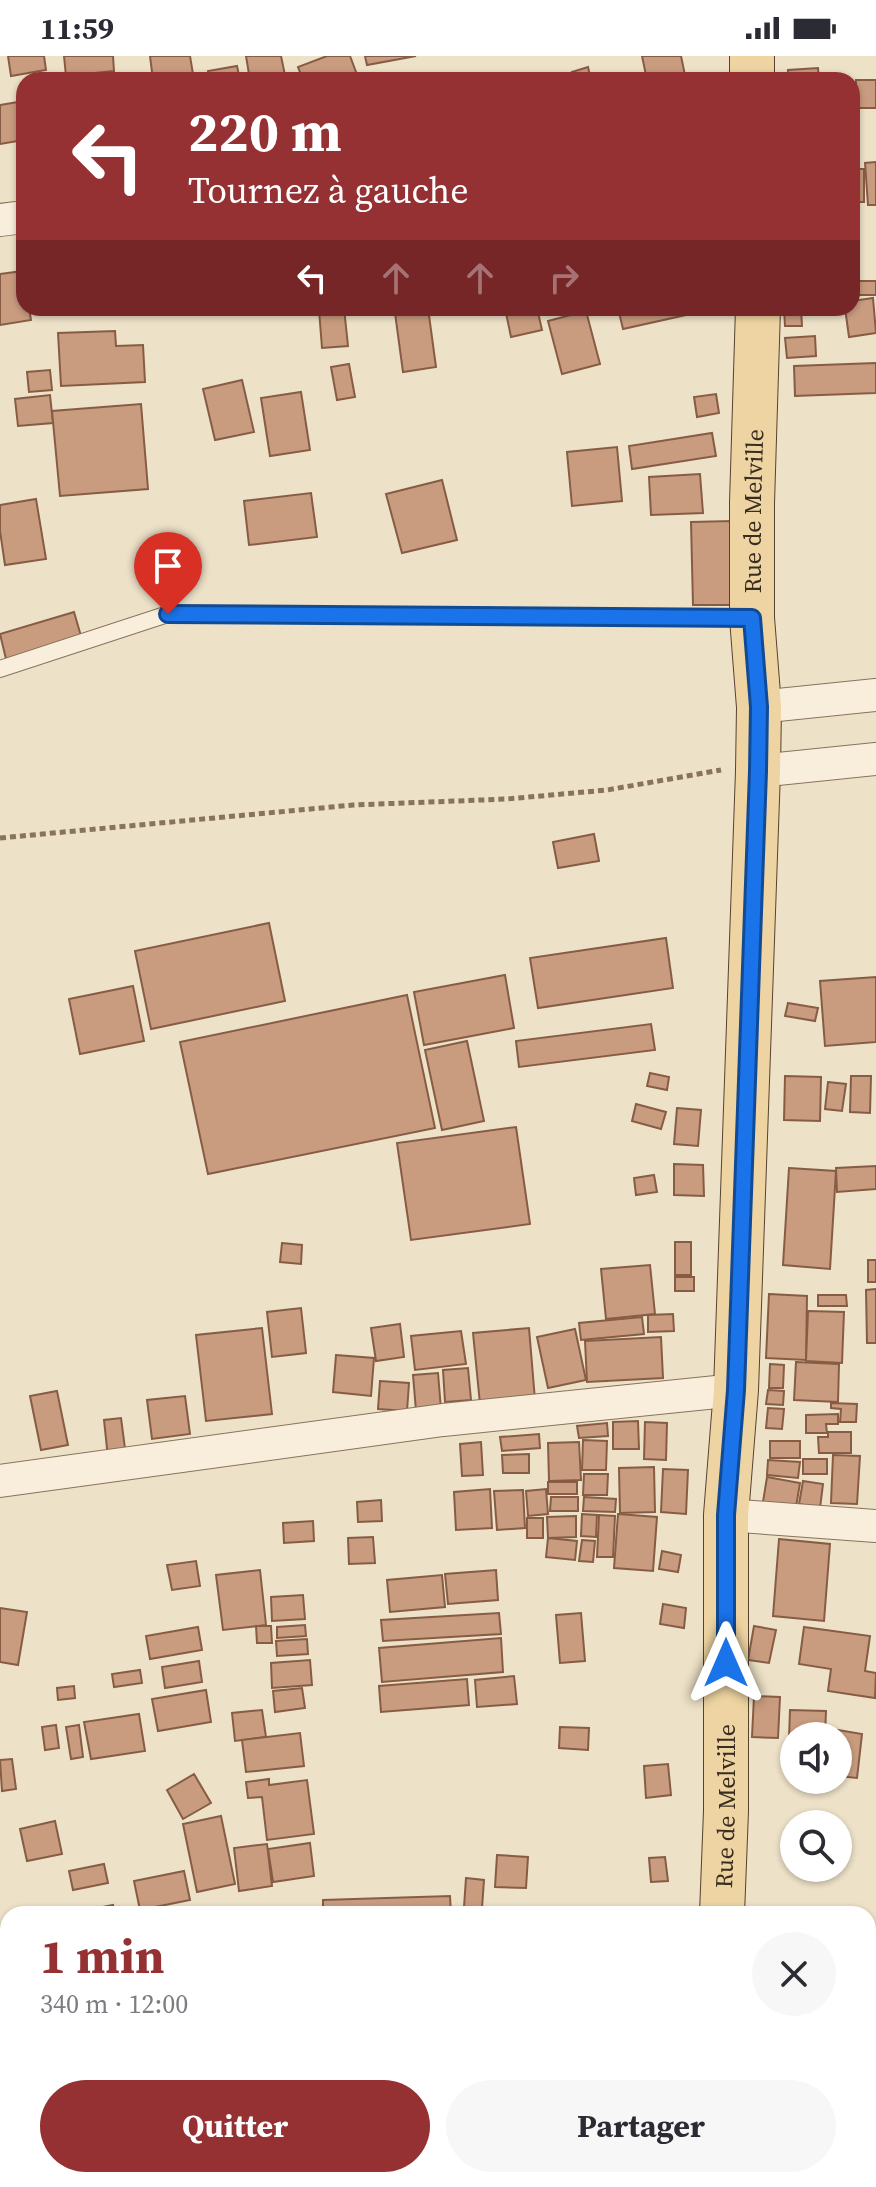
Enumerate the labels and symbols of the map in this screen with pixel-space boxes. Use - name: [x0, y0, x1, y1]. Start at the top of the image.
- street label: Rue de Melville: [736, 428, 771, 593]
- pin: [134, 532, 202, 614]
- position arrow: [684, 1621, 768, 1705]
- street label: Rue de Melville: [707, 1724, 743, 1889]

